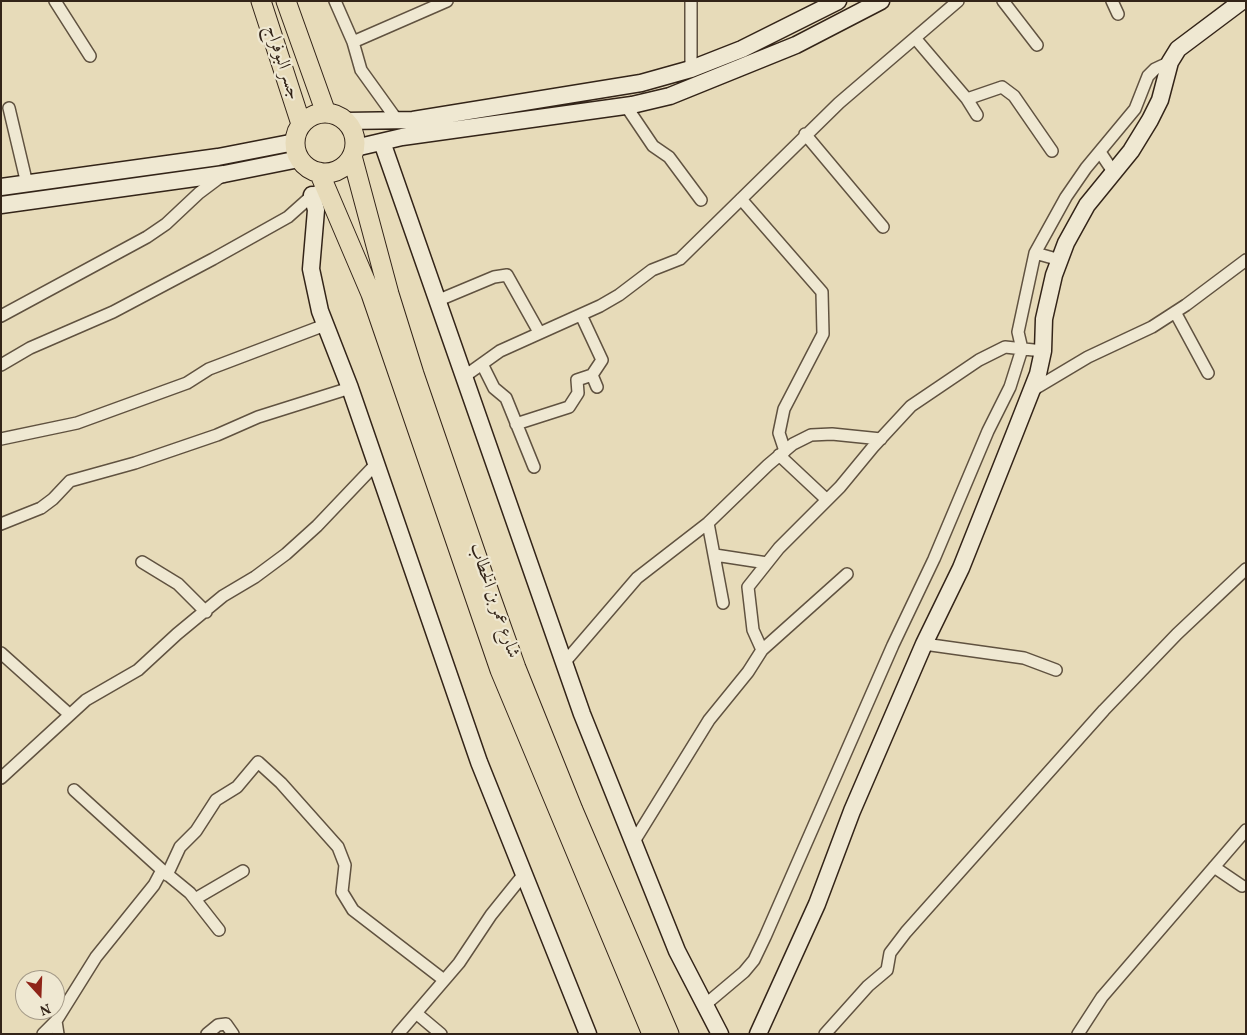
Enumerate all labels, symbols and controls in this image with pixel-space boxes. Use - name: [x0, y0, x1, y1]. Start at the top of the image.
- street label: جسر البوفراج: [259, 23, 303, 103]
- street label: شارع عمر بن الخطاب: [463, 541, 523, 661]
- north arrow: [15, 970, 65, 1020]
- text: N: [37, 998, 53, 1019]

